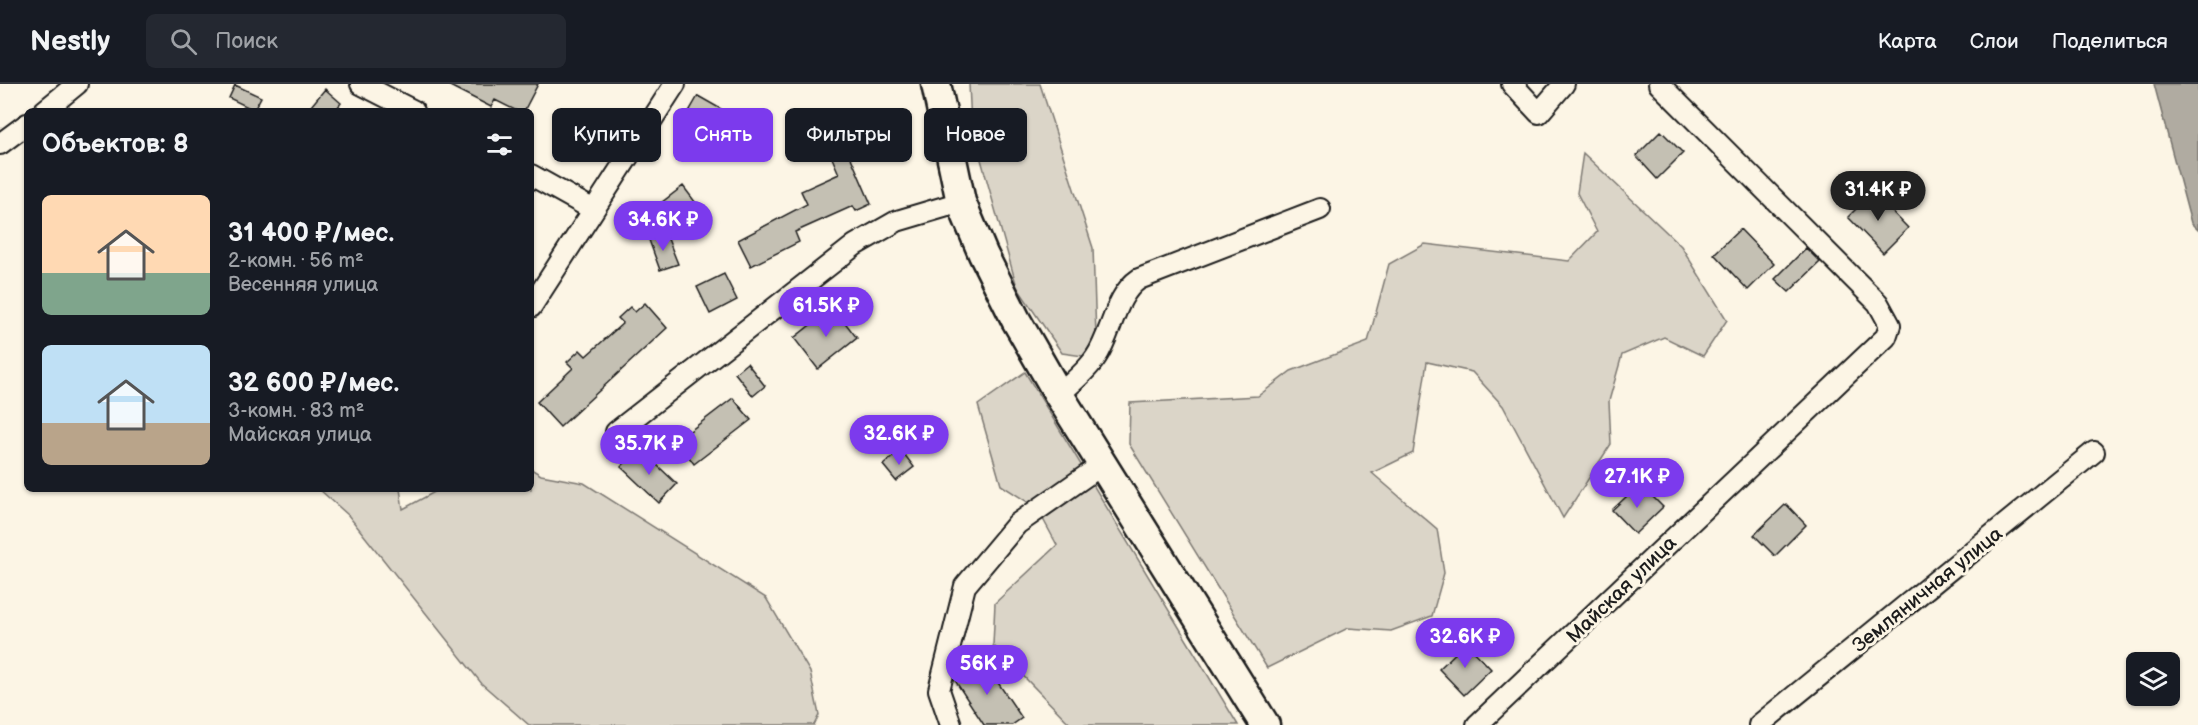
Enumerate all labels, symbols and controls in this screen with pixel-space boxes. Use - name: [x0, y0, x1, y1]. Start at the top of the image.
- search box: [146, 14, 566, 68]
- text: Nestly: [30, 25, 110, 58]
- icon: search: [167, 25, 200, 58]
- text: Поиск: [215, 28, 278, 55]
- text: Карта: [1878, 29, 1937, 54]
- text: Слои: [1970, 29, 2019, 54]
- text: Поделиться: [2052, 29, 2168, 54]
- chip: Купить: [552, 108, 661, 162]
- chip: Снять: [673, 108, 773, 162]
- chip: Фильтры: [785, 108, 912, 162]
- chip: Новое: [924, 108, 1027, 162]
- icon: filters: [483, 128, 516, 161]
- text: Объектов: 8: [42, 129, 189, 160]
- pin: 31.4K ₽: [1823, 171, 1933, 222]
- text: 31.4K ₽: [1845, 178, 1911, 202]
- pin: 34.6K ₽: [608, 201, 718, 252]
- text: 34.6K ₽: [628, 208, 698, 232]
- text: 31 400 ₽/мес.: [228, 218, 394, 249]
- icon: home: [90, 219, 162, 291]
- text: 2-комн. · 56 m²: [228, 249, 364, 273]
- text: Весенняя улица: [228, 273, 378, 297]
- pin: 61.5K ₽: [771, 287, 881, 338]
- text: 61.5K ₽: [792, 294, 860, 318]
- text: 32 600 ₽/мес.: [228, 368, 399, 399]
- icon: home: [90, 369, 162, 441]
- text: 3-комн. · 83 m²: [228, 399, 364, 423]
- pin: 32.6K ₽: [844, 415, 954, 466]
- text: 32.6K ₽: [864, 422, 934, 446]
- text: Майская улица: [228, 423, 372, 447]
- pin: 35.7K ₽: [594, 425, 704, 476]
- text: 35.7K ₽: [614, 432, 684, 456]
- pin: 27.1K ₽: [1582, 458, 1692, 509]
- text: 27.1K ₽: [1604, 465, 1670, 489]
- street label: Земляничная улица: [1848, 522, 2008, 658]
- street label: Майская улица: [1562, 531, 1682, 648]
- pin: 32.6K ₽: [1410, 618, 1520, 669]
- text: 32.6K ₽: [1430, 625, 1500, 649]
- pin: 56K ₽: [945, 645, 1029, 696]
- text: 56K ₽: [960, 652, 1014, 676]
- map controls: [2126, 652, 2180, 706]
- button: layers: [2126, 652, 2180, 706]

